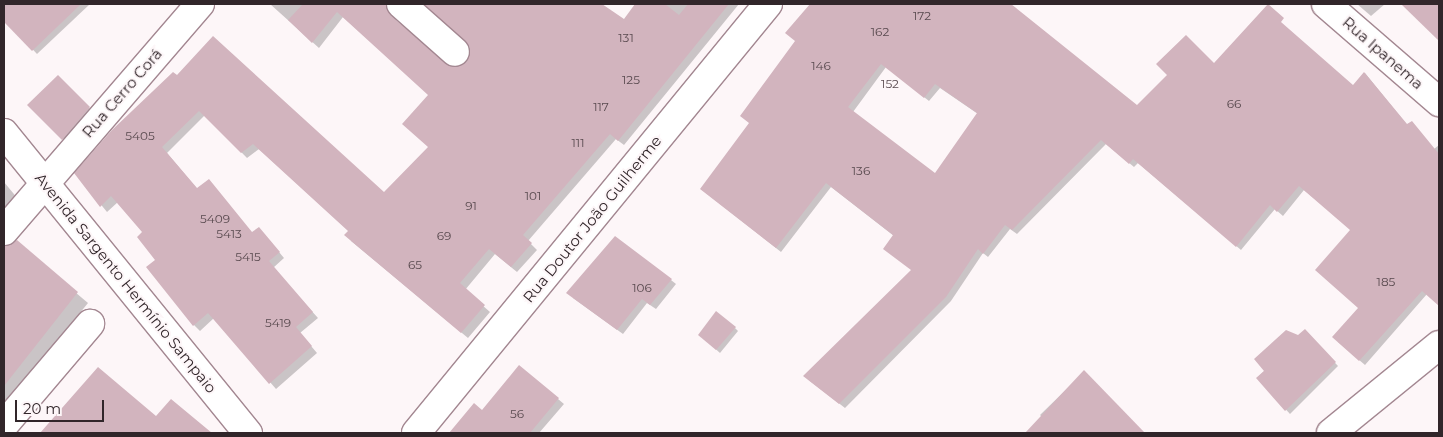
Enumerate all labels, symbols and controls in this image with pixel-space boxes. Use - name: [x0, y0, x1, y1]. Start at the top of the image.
- house number: 172: [913, 9, 931, 23]
- street label: Rua Ipanema: [1339, 13, 1427, 93]
- house number: 162: [871, 25, 889, 39]
- house number: 131: [618, 31, 634, 45]
- street label: Rua Cerro Corá: [78, 45, 166, 141]
- house number: 146: [811, 59, 831, 73]
- house number: 125: [622, 73, 640, 87]
- house number: 152: [881, 77, 899, 91]
- house number: 66: [1227, 97, 1241, 111]
- house number: 117: [593, 100, 609, 114]
- house number: 5405: [125, 129, 155, 143]
- street label: Rua Doutor João Guilherme: [519, 132, 665, 306]
- house number: 111: [572, 136, 584, 150]
- house number: 136: [852, 164, 870, 178]
- street label: Avenida Sargento Hermínio Sampaio: [32, 169, 220, 397]
- house number: 101: [525, 189, 541, 203]
- house number: 91: [465, 199, 477, 213]
- house number: 5409: [200, 212, 230, 226]
- house number: 5413: [216, 227, 242, 241]
- house number: 69: [437, 229, 451, 243]
- house number: 5415: [235, 250, 261, 264]
- house number: 65: [408, 258, 422, 272]
- house number: 185: [1377, 275, 1395, 289]
- house number: 106: [632, 281, 652, 295]
- house number: 5419: [265, 316, 291, 330]
- scale bar: [18, 390, 106, 422]
- text: 20 m: [23, 399, 61, 418]
- house number: 56: [510, 407, 524, 421]

